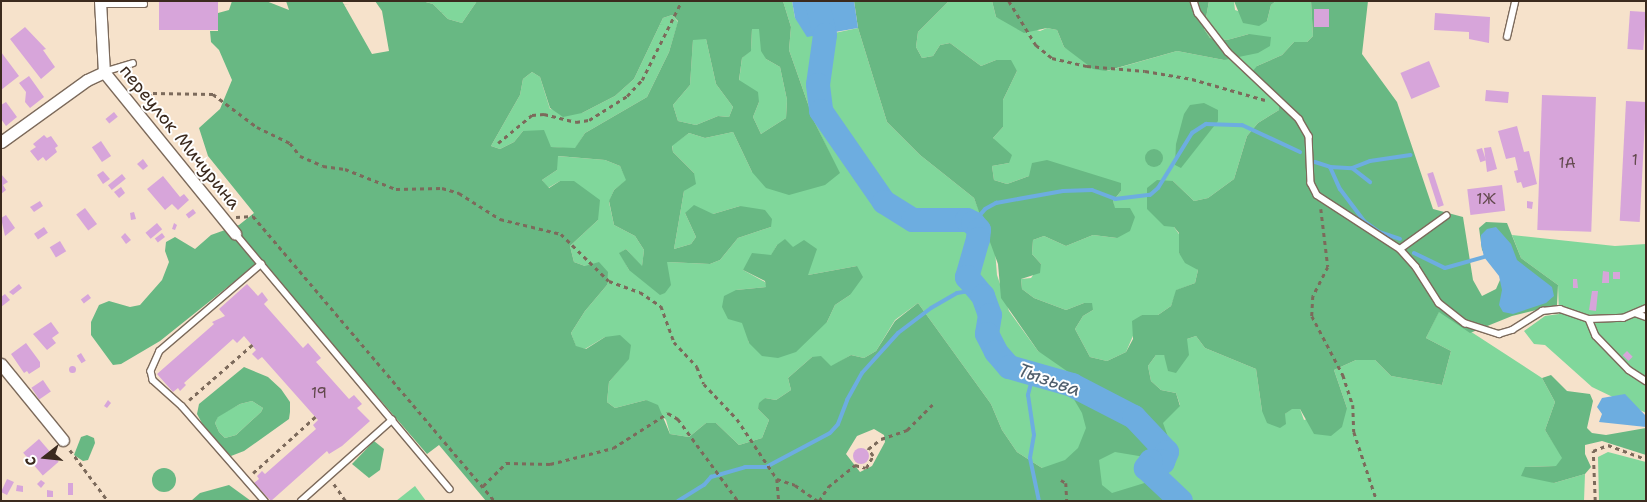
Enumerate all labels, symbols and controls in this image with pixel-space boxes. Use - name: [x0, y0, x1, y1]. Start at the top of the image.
- street label: переулок Мичурина: [115, 60, 245, 214]
- house number: 1: [1632, 152, 1638, 170]
- house number: 1А: [1558, 155, 1576, 173]
- house number: 1Ж: [1476, 191, 1496, 209]
- water label: Тызьва: [1015, 359, 1083, 401]
- house number: 19: [311, 385, 327, 403]
- north arrow: [20, 432, 70, 482]
- text: С: [21, 455, 40, 468]

